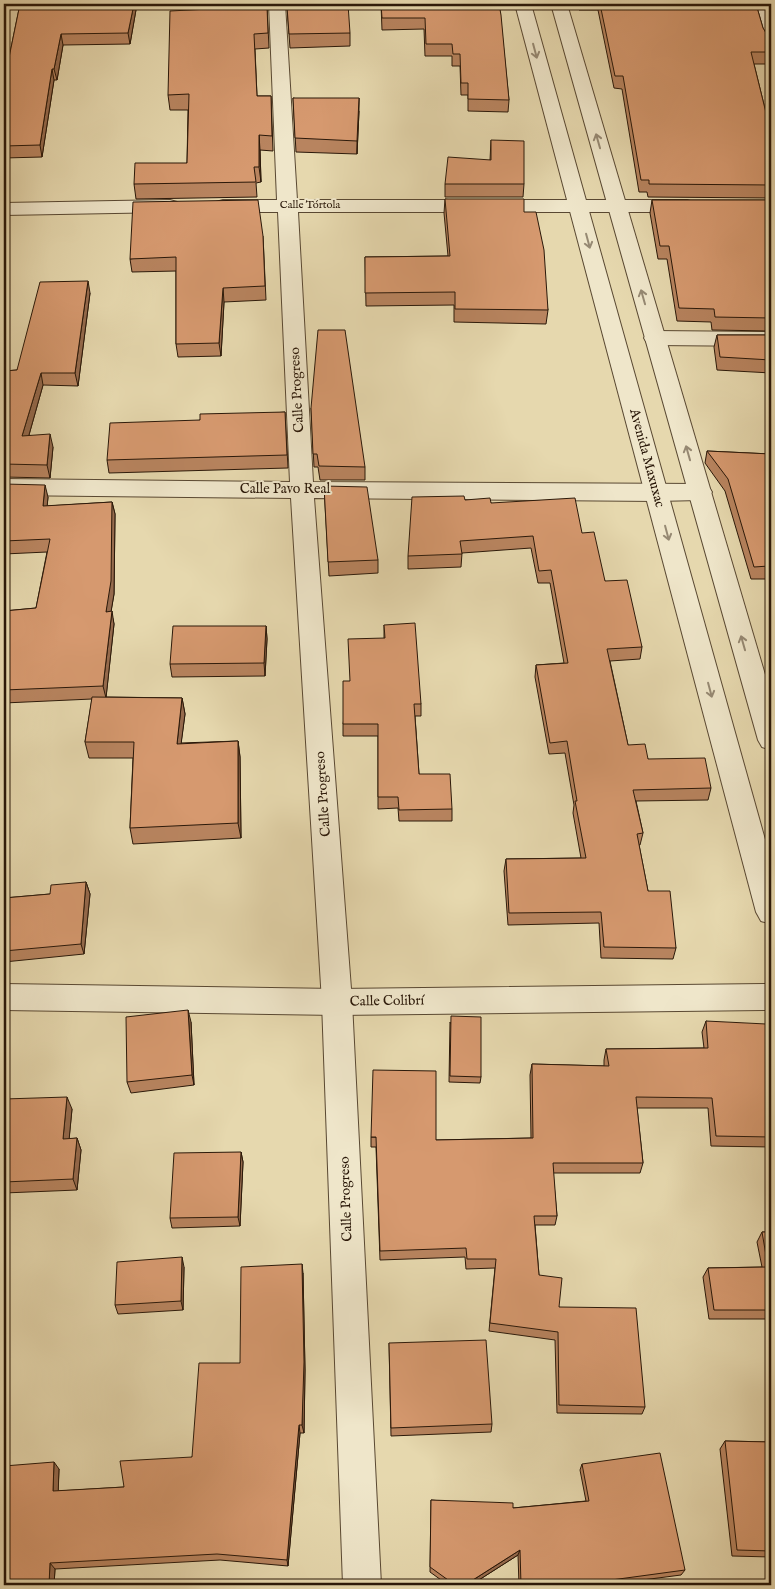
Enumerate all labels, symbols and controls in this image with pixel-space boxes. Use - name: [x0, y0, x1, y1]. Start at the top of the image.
- one-way arrow: [531, 42, 541, 58]
- one-way arrow: [593, 133, 603, 149]
- street label: Calle Tórtola: [280, 198, 340, 212]
- one-way arrow: [583, 233, 593, 249]
- one-way arrow: [638, 289, 648, 305]
- street label: Calle Progreso: [286, 346, 308, 433]
- street label: Avenida Maxuxac: [625, 406, 669, 509]
- one-way arrow: [683, 446, 693, 462]
- street label: Calle Pavo Real: [240, 480, 330, 498]
- one-way arrow: [663, 525, 673, 541]
- one-way arrow: [738, 635, 748, 651]
- one-way arrow: [706, 681, 716, 697]
- street label: Calle Progreso: [311, 750, 335, 837]
- street label: Calle Colibrí: [350, 991, 426, 1011]
- street label: Calle Progreso: [335, 1155, 356, 1242]

